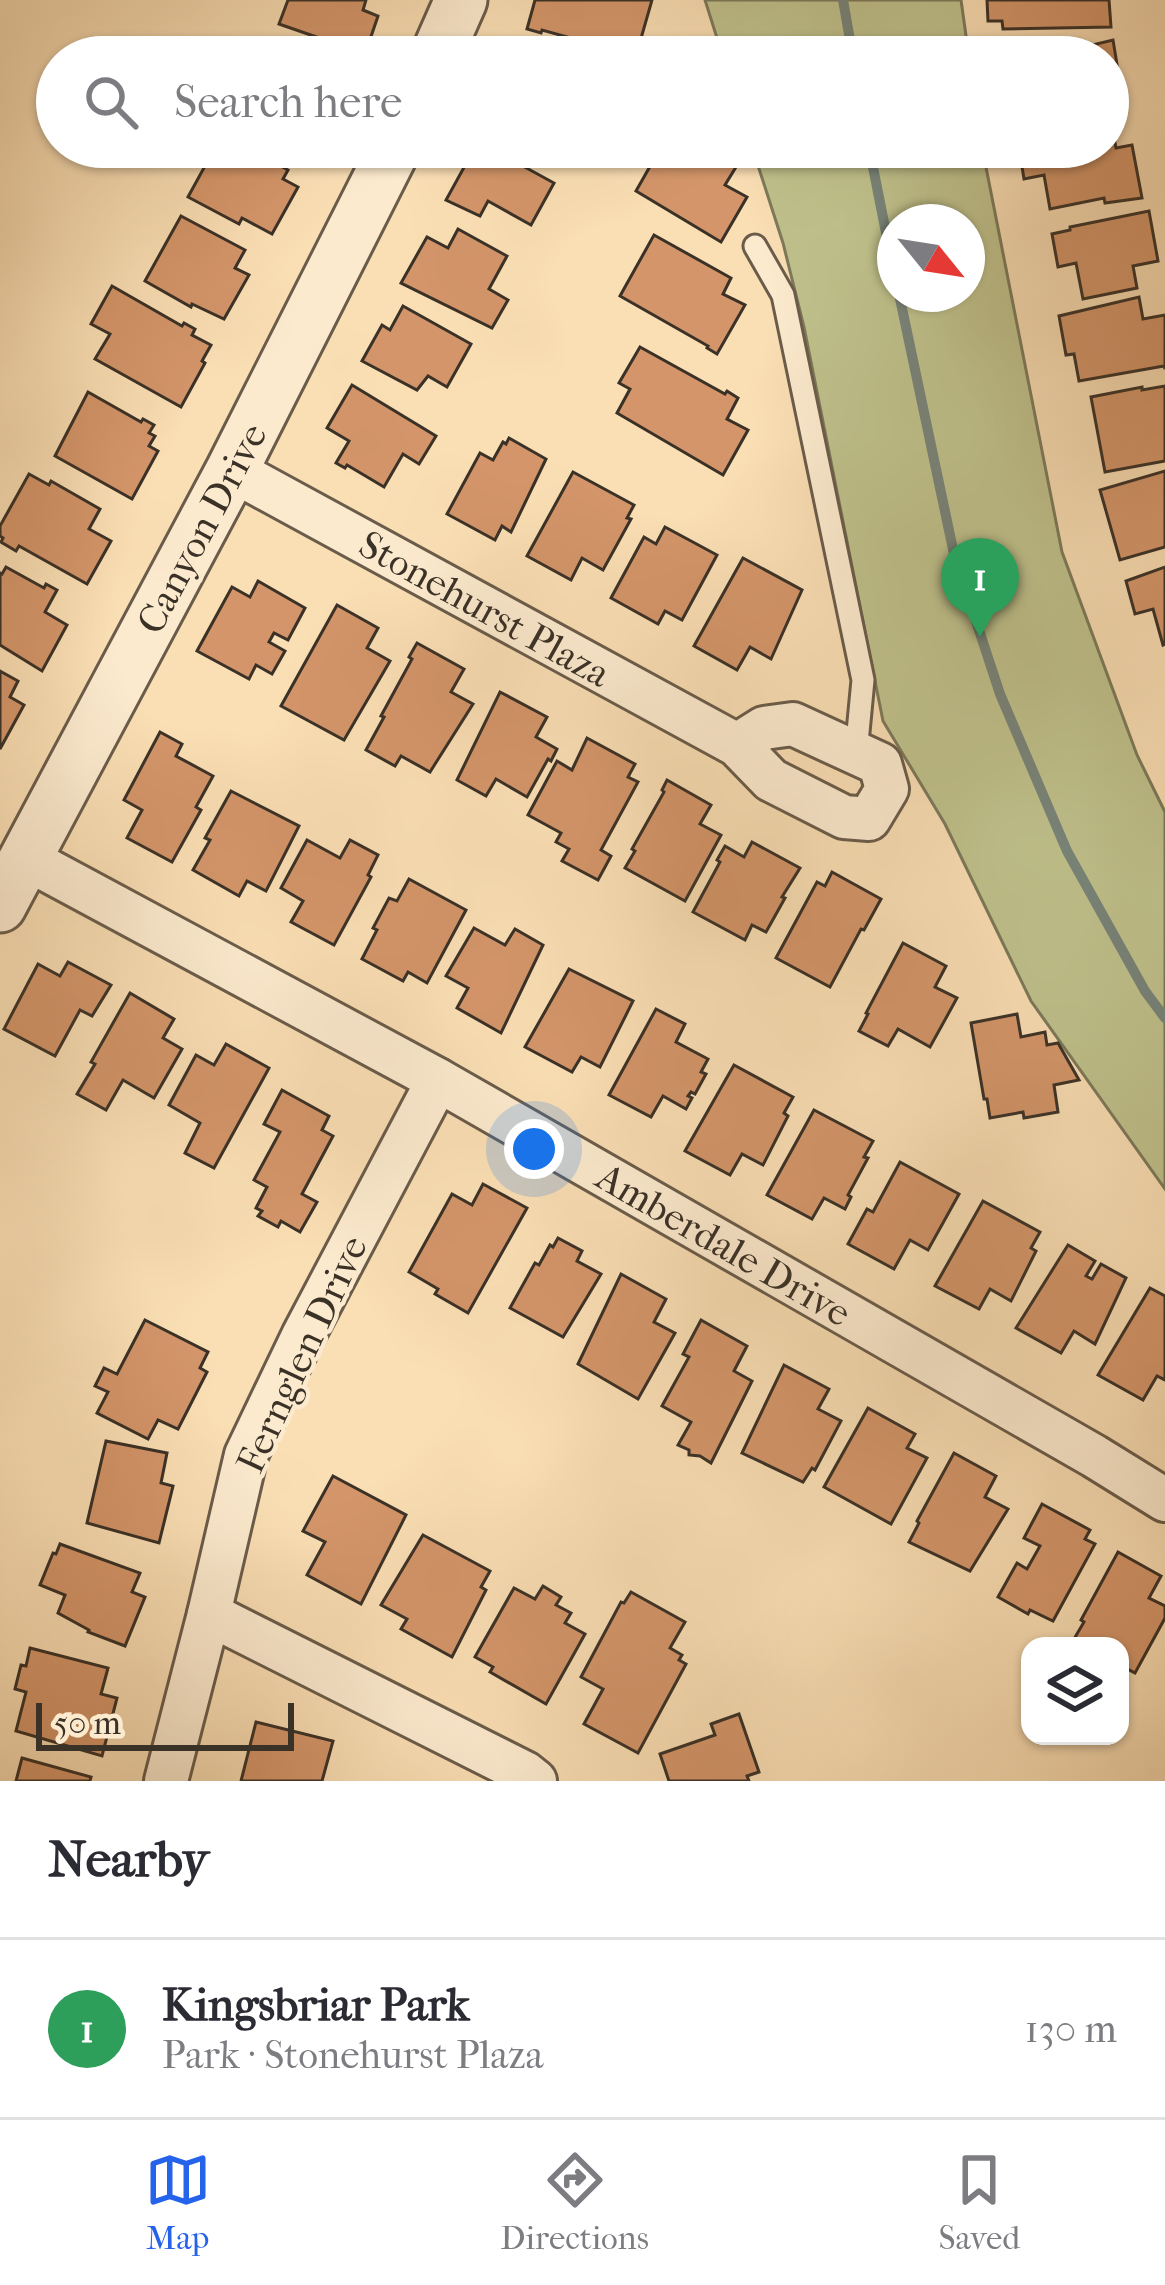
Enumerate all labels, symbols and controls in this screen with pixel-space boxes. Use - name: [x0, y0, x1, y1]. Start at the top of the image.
- search box: [36, 36, 1129, 168]
- icon: search: [78, 69, 144, 135]
- text: Search here: [174, 76, 402, 129]
- north arrow: [877, 204, 985, 312]
- street label: Canyon Drive: [127, 415, 277, 641]
- street label: Stonehurst Plaza: [351, 521, 619, 697]
- pin: 1: [941, 538, 1019, 637]
- your location: [504, 1119, 564, 1179]
- street label: Amberdale Drive: [586, 1152, 859, 1336]
- street label: Fernglen Drive: [227, 1229, 377, 1480]
- map controls: [1021, 1637, 1129, 1745]
- button: layers: [1021, 1637, 1129, 1745]
- scale bar: [36, 1697, 294, 1750]
- text: 50 m: [54, 1704, 121, 1743]
- text: Nearby: [48, 1829, 209, 1889]
- text: Kingsbriar Park: [162, 1979, 470, 2032]
- text: 1: [80, 2006, 94, 2052]
- text: 130 m: [1025, 2006, 1117, 2052]
- text: Park · Stonehurst Plaza: [162, 2032, 544, 2078]
- tab: Map: [145, 2147, 211, 2258]
- tab: Directions: [500, 2147, 649, 2258]
- tab: Saved: [938, 2147, 1020, 2258]

